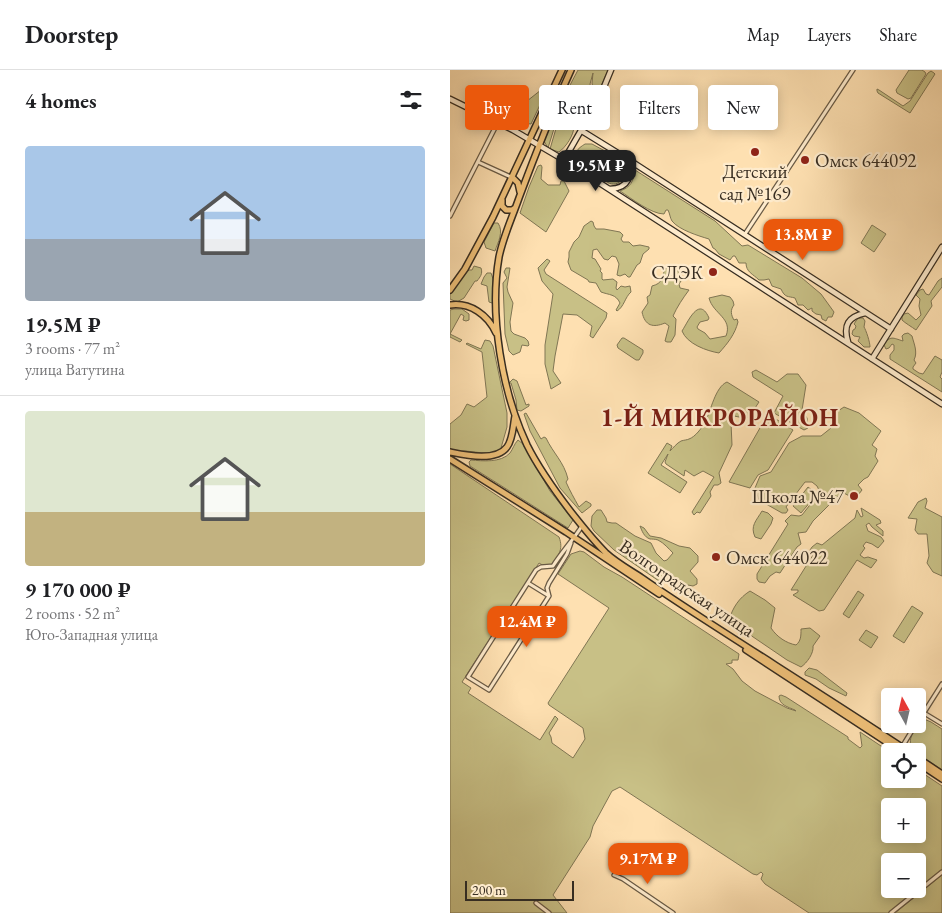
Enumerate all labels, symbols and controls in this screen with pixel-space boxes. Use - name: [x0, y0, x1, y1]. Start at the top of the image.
- text: Doorstep: [25, 19, 118, 50]
- text: Map: [747, 23, 779, 46]
- text: Layers: [807, 23, 851, 46]
- text: Share: [879, 23, 917, 46]
- chip: Buy: [465, 85, 529, 130]
- chip: Rent: [539, 85, 610, 130]
- chip: Filters: [620, 85, 698, 130]
- chip: New: [708, 85, 778, 130]
- icon: filters: [397, 86, 425, 114]
- text: 4 homes: [25, 87, 97, 114]
- marker: Детский сад №169: [749, 146, 761, 158]
- place label: Омск 644092: [815, 148, 916, 173]
- pin: 19.5M ₽: [550, 150, 642, 192]
- marker: Омск 644092: [799, 154, 811, 166]
- text: 19.5M ₽: [567, 155, 625, 176]
- place label: Детский сад №169: [719, 159, 791, 206]
- icon: home: [180, 178, 270, 268]
- pin: 13.8M ₽: [757, 218, 849, 261]
- text: 13.8M ₽: [774, 224, 832, 245]
- place label: СДЭК: [651, 260, 703, 285]
- marker: СДЭК: [707, 266, 719, 278]
- text: 19.5M ₽: [25, 311, 101, 338]
- text: 3 rooms · 77 m²: [25, 338, 120, 359]
- text: улица Ватутина: [25, 359, 125, 380]
- district label: 1-Й МИКРОРАЙОН: [601, 402, 839, 433]
- icon: home: [180, 444, 270, 534]
- place label: Школа №47: [751, 484, 845, 509]
- marker: Школа №47: [848, 490, 860, 502]
- street label: Волгоградская улица: [614, 533, 760, 643]
- place label: Омск 644022: [726, 545, 827, 570]
- marker: Омск 644022: [710, 551, 722, 563]
- text: 9 170 000 ₽: [25, 576, 131, 603]
- text: 2 rooms · 52 m²: [25, 603, 120, 624]
- pin: 12.4M ₽: [481, 606, 573, 648]
- text: 12.4M ₽: [498, 611, 556, 632]
- text: Юго-Западная улица: [25, 624, 158, 645]
- north arrow: [881, 688, 926, 732]
- map controls: [881, 688, 926, 898]
- button: locate: [881, 743, 926, 788]
- button: +: [881, 798, 926, 843]
- pin: 9.17M ₽: [602, 842, 694, 885]
- text: 9.17M ₽: [619, 848, 677, 869]
- button: −: [881, 853, 926, 898]
- scale bar: [465, 878, 574, 901]
- text: 200 m: [472, 881, 506, 899]

